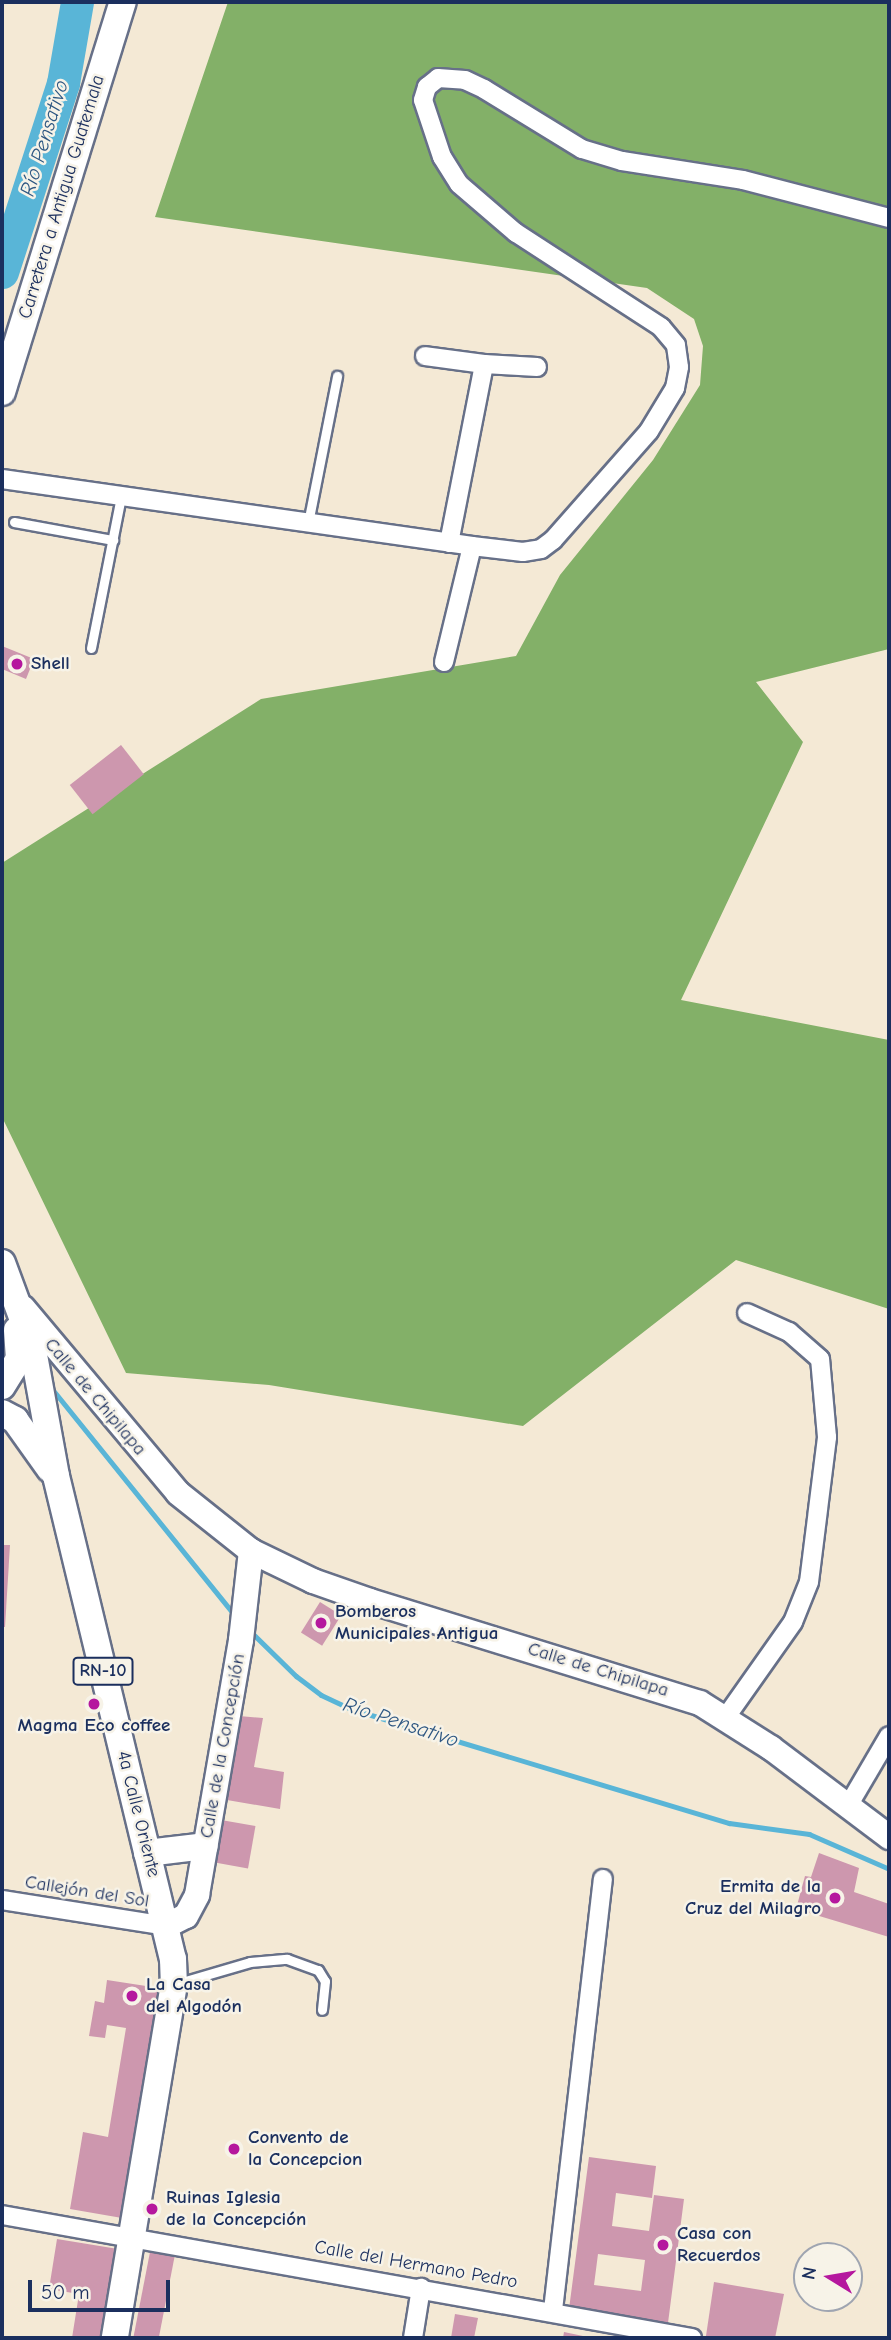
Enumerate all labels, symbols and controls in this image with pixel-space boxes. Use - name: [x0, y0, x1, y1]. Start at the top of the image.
- street label: Carretera a Antigua Guatemala: [14, 72, 110, 322]
- water label: Río Pensativo: [14, 77, 74, 199]
- place label: Shell: [31, 653, 70, 675]
- marker: Shell: [9, 656, 25, 672]
- street label: Calle de Chipilapa: [39, 1334, 151, 1460]
- place label: Bomberos Municipales Antigua: [335, 1601, 498, 1645]
- marker: Bomberos Municipales Antigua: [313, 1615, 329, 1631]
- street label: Calle de Chipilapa: [525, 1638, 671, 1702]
- street label: Calle de la Concepción: [196, 1652, 250, 1840]
- road number: RN-10: [72, 1656, 134, 1686]
- water label: Río Pensativo: [340, 1691, 462, 1753]
- marker: Magma Eco coffee: [86, 1696, 102, 1712]
- place label: Magma Eco coffee: [18, 1715, 170, 1737]
- street label: 4a Calle Oriente: [111, 1748, 165, 1880]
- street label: Callejón del Sol: [23, 1871, 151, 1913]
- place label: Ermita de la Cruz del Milagro: [685, 1876, 821, 1920]
- marker: Ermita de la Cruz del Milagro: [827, 1890, 843, 1906]
- place label: La Casa del Algodón: [146, 1974, 242, 2018]
- marker: La Casa del Algodón: [124, 1988, 140, 2004]
- place label: Convento de la Concepcion: [248, 2127, 362, 2171]
- marker: Convento de la Concepcion: [226, 2141, 242, 2157]
- place label: Ruinas Iglesia de la Concepción: [166, 2187, 306, 2231]
- marker: Ruinas Iglesia de la Concepción: [144, 2201, 160, 2217]
- place label: Casa con Recuerdos: [677, 2223, 760, 2267]
- street label: Calle del Hermano Pedro: [313, 2236, 519, 2294]
- marker: Casa con Recuerdos: [655, 2237, 671, 2253]
- north arrow: [793, 2242, 863, 2312]
- text: N: [797, 2265, 821, 2282]
- scale bar: [32, 2266, 173, 2310]
- text: 50 m: [41, 2280, 90, 2304]

